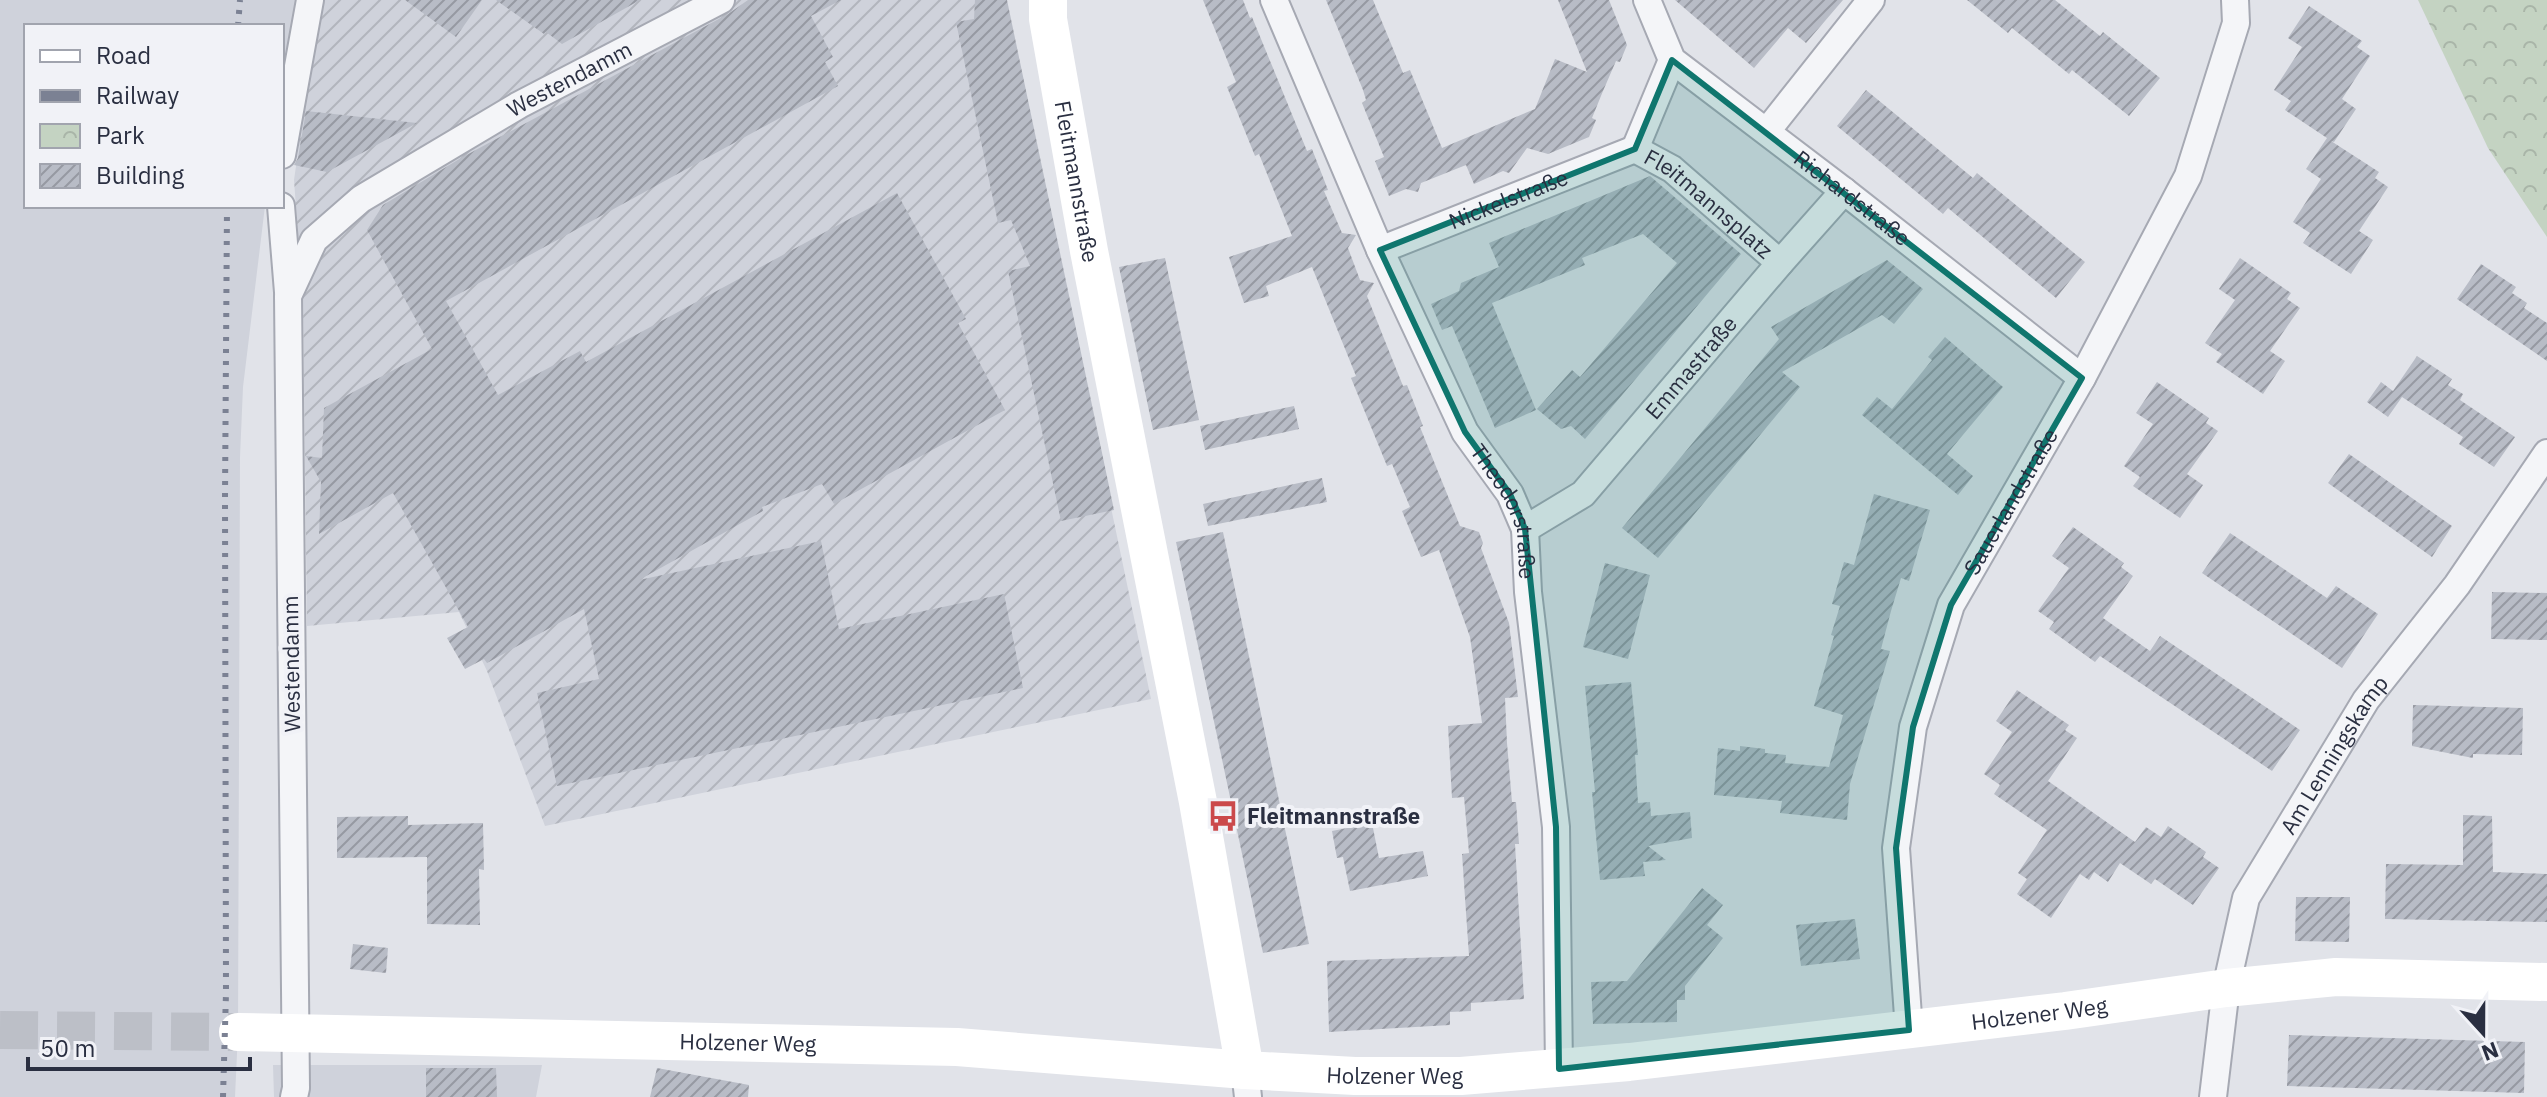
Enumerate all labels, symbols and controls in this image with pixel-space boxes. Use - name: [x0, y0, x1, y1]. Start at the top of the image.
- legend: [24, 24, 284, 208]
- street label: Westendamm: [501, 34, 637, 123]
- text: Road: [96, 39, 151, 71]
- text: Railway: [96, 79, 179, 111]
- street label: Fleitmannstraße: [1049, 98, 1106, 265]
- text: Park: [96, 119, 145, 151]
- street label: Fleitmannsplatz: [1639, 142, 1779, 264]
- street label: Richardstraße: [1788, 143, 1917, 252]
- text: Building: [96, 159, 184, 191]
- street label: Nickelstraße: [1444, 162, 1572, 235]
- street label: Emmastraße: [1638, 309, 1743, 425]
- street label: Sauerlandstraße: [1957, 423, 2064, 580]
- street label: Theodorstraße: [1464, 438, 1542, 580]
- street label: Westendamm: [275, 595, 306, 733]
- street label: Am Lenningskamp: [2273, 669, 2394, 839]
- bus stop icon: Fleitmannstraße: [1206, 799, 1240, 833]
- place label: Fleitmannstraße: [1247, 801, 1420, 830]
- street label: Holzener Weg: [1970, 990, 2110, 1036]
- north arrow: [2443, 993, 2523, 1073]
- scale bar: [28, 1021, 250, 1071]
- street label: Holzener Weg: [679, 1026, 817, 1058]
- text: 50 m: [40, 1032, 95, 1064]
- text: N: [2478, 1036, 2503, 1069]
- street label: Holzener Weg: [1326, 1059, 1464, 1090]

